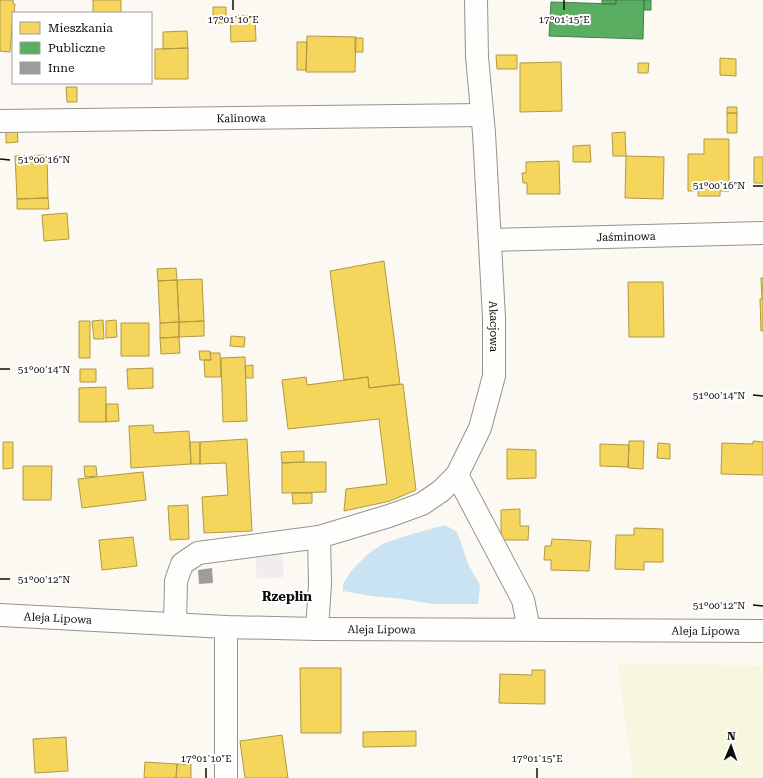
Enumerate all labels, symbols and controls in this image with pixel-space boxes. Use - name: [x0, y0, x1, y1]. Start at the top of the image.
- legend: [12, 12, 152, 84]
- text: 17°01'10"E: [207, 14, 259, 25]
- text: 17°01'15"E: [538, 14, 590, 25]
- text: Mieszkania: [48, 21, 113, 35]
- text: Publiczne: [48, 41, 106, 55]
- text: Inne: [48, 61, 75, 75]
- street label: Kalinowa: [216, 112, 266, 125]
- text: 51°00'16"N: [18, 154, 70, 165]
- text: 51°00'16"N: [693, 180, 745, 191]
- street label: Jaśminowa: [596, 230, 656, 244]
- street label: Akacjowa: [486, 300, 500, 352]
- text: 51°00'14"N: [18, 364, 70, 375]
- text: 51°00'14"N: [693, 390, 745, 401]
- text: 51°00'12"N: [18, 574, 70, 585]
- district label: Rzeplin: [262, 589, 312, 604]
- text: 51°00'12"N: [693, 600, 745, 611]
- street label: Aleja Lipowa: [23, 610, 92, 627]
- street label: Aleja Lipowa: [347, 623, 416, 636]
- street label: Aleja Lipowa: [671, 625, 740, 638]
- north arrow: [711, 726, 751, 766]
- text: N: [727, 730, 736, 743]
- text: 17°01'10"E: [180, 753, 232, 764]
- text: 17°01'15"E: [511, 753, 563, 764]

